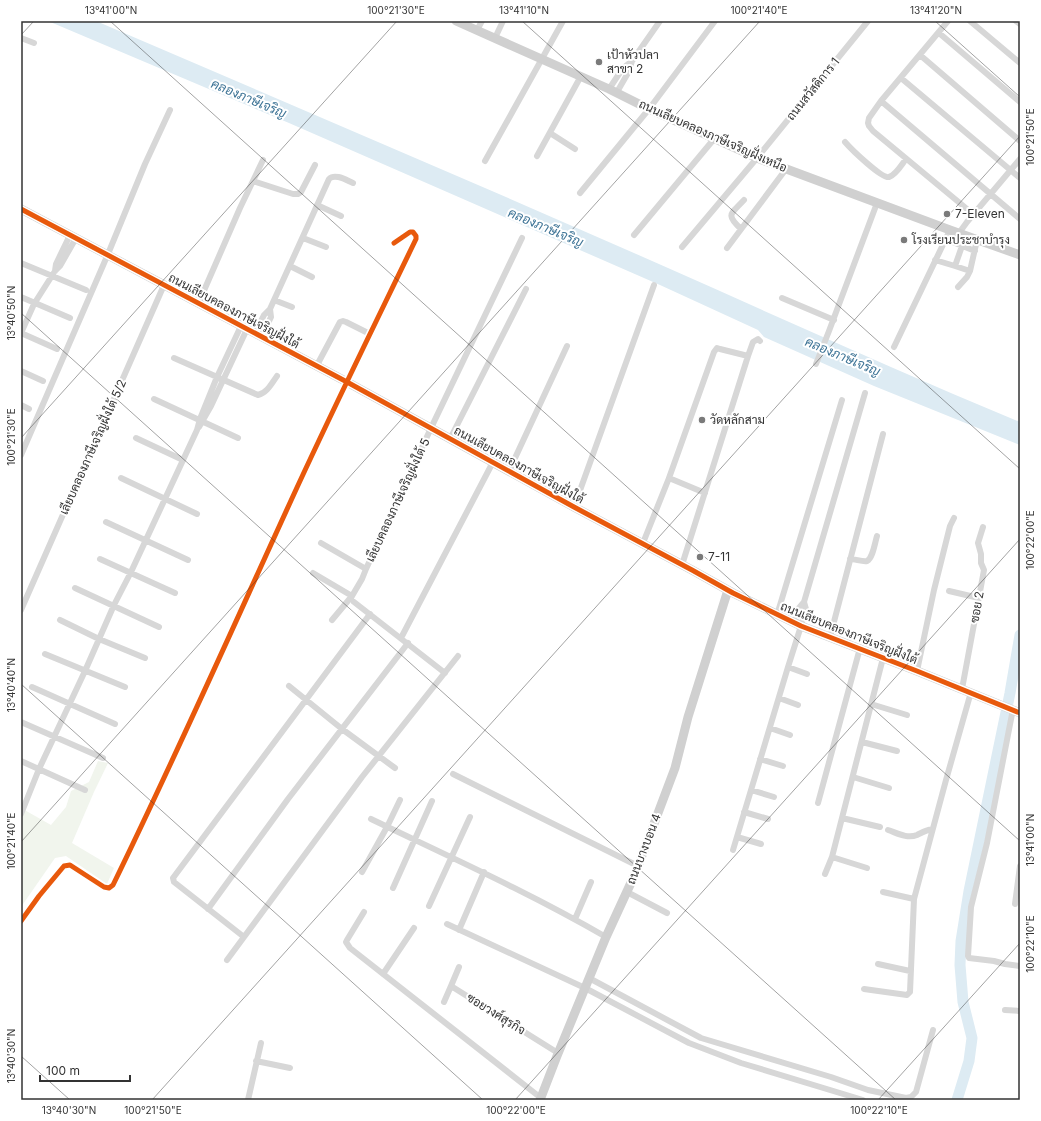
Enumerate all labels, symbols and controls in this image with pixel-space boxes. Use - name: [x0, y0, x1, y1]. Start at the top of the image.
- text: 13°41'00"N: [85, 4, 137, 16]
- text: 100°21'30"E: [367, 4, 425, 16]
- text: 13°41'10"N: [499, 4, 549, 16]
- text: 100°21'40"E: [730, 4, 788, 16]
- text: 13°41'20"N: [910, 4, 962, 16]
- place label: เป้าหัวปลา สาขา 2: [607, 47, 659, 76]
- street label: ถนนสวัสดิการ 1: [783, 54, 842, 123]
- marker: เป้าหัวปลา สาขา 2: [594, 57, 604, 67]
- water label: คลองภาษีเจริญ: [208, 74, 290, 122]
- street label: ถนนเลียบคลองภาษีเจริญฝั่งเหนือ: [637, 94, 791, 175]
- text: 100°21'50"E: [1024, 108, 1036, 166]
- water label: คลองภาษีเจริญ: [505, 203, 587, 251]
- place label: 7-Eleven: [955, 206, 1005, 221]
- marker: 7-Eleven: [942, 209, 952, 219]
- place label: โรงเรียนประชาบำรุง: [911, 232, 1010, 249]
- marker: โรงเรียนประชาบำรุง: [899, 235, 909, 245]
- street label: ถนนเลียบคลองภาษีเจริญฝั่งใต้: [166, 267, 304, 352]
- text: 13°40'50"N: [5, 286, 17, 340]
- water label: คลองภาษีเจริญ: [802, 332, 884, 380]
- street label: เลียบคลองภาษีเจริญฝั่งใต้ 5/2: [54, 376, 129, 517]
- text: 100°21'30"E: [5, 408, 17, 466]
- place label: วัดหลักสาม: [710, 412, 765, 427]
- marker: วัดหลักสาม: [697, 415, 707, 425]
- street label: ถนนเลียบคลองภาษีเจริญฝั่งใต้: [452, 420, 589, 507]
- street label: เลียบคลองภาษีเจริญฝั่งใต้ 5: [360, 434, 433, 564]
- text: 100°22'00"E: [1024, 510, 1036, 570]
- place label: 7-11: [708, 549, 730, 564]
- marker: 7-11: [695, 552, 705, 562]
- street label: ซอย 2: [966, 590, 987, 624]
- street label: ถนนเลียบคลองภาษีเจริญฝั่งใต้: [778, 596, 922, 667]
- text: 13°40'40"N: [5, 658, 17, 712]
- street label: ถนนบางบอน 4: [623, 811, 664, 886]
- text: 100°21'40"E: [5, 812, 17, 870]
- text: 13°41'00"N: [1024, 814, 1036, 866]
- text: 100°22'10"E: [1024, 915, 1036, 973]
- street label: ซอยวงศ์สุรกิจ: [463, 990, 528, 1039]
- text: 13°40'30"N: [5, 1029, 17, 1083]
- scale bar: [40, 1057, 130, 1083]
- text: 100 m: [46, 1063, 80, 1078]
- text: 13°40'30"N: [42, 1104, 96, 1116]
- text: 100°21'50"E: [124, 1104, 182, 1116]
- text: 100°22'00"E: [486, 1104, 546, 1116]
- text: 100°22'10"E: [850, 1104, 908, 1116]

